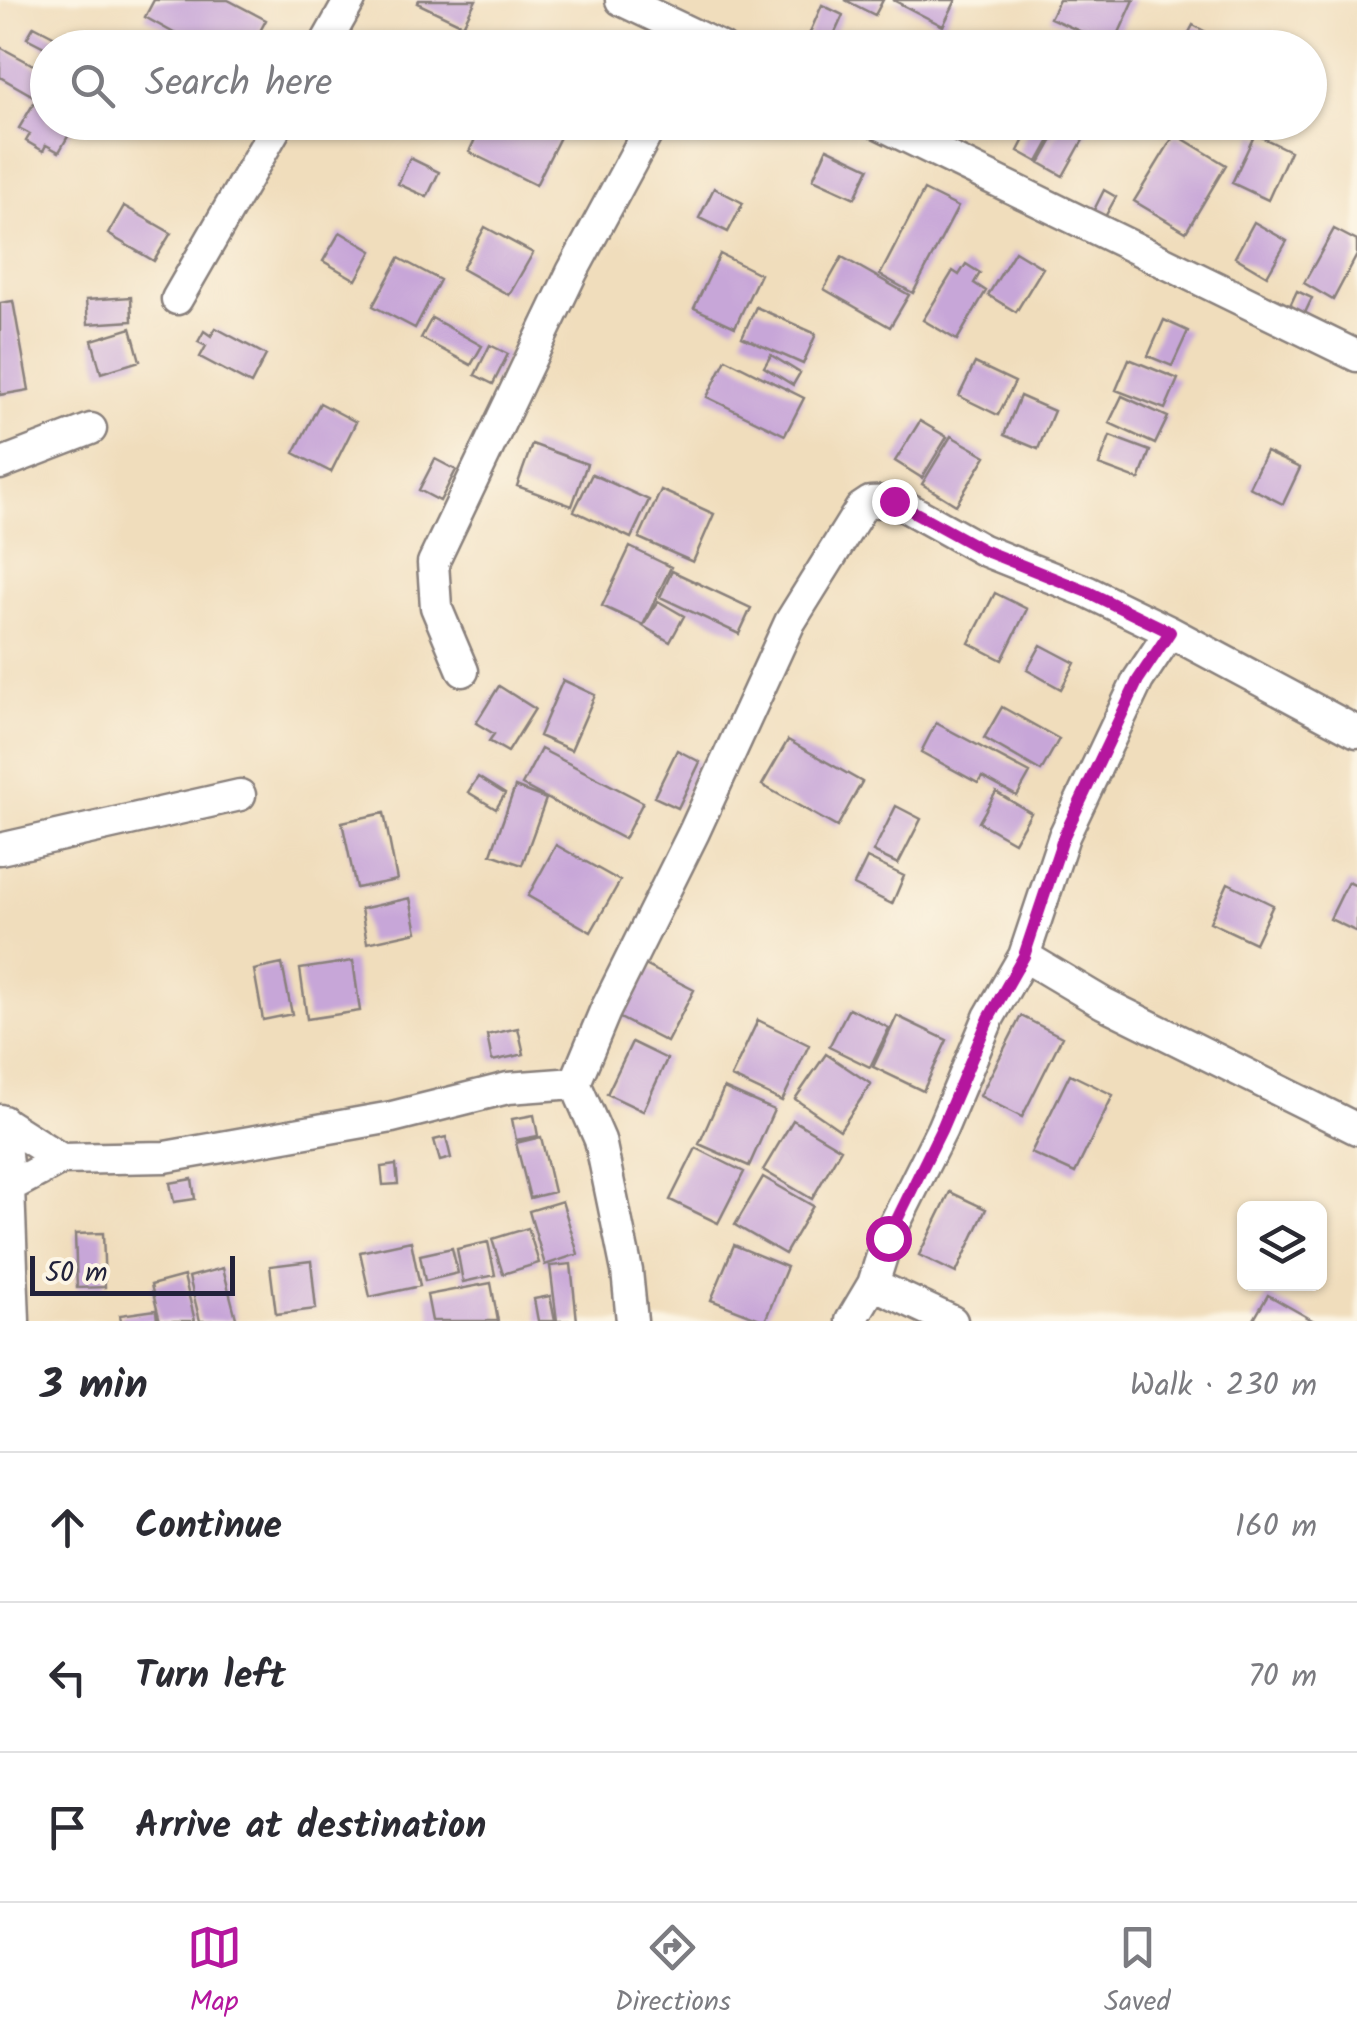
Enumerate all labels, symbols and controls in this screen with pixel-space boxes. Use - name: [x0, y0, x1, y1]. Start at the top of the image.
- search box: [30, 30, 1327, 140]
- text: Search here: [145, 55, 332, 115]
- icon: search: [65, 58, 120, 113]
- route end: [872, 479, 918, 525]
- map controls: [1237, 1201, 1327, 1291]
- button: layers: [1237, 1201, 1327, 1291]
- route start: [866, 1216, 912, 1262]
- scale bar: [30, 1251, 235, 1296]
- text: 50 m: [45, 1251, 108, 1296]
- text: 3 min: [40, 1353, 148, 1420]
- text: Walk · 230 m: [1130, 1361, 1317, 1412]
- text: Continue: [135, 1497, 282, 1557]
- icon: ahead: [40, 1500, 95, 1555]
- text: 160 m: [1235, 1502, 1317, 1553]
- text: Turn left: [135, 1647, 286, 1707]
- icon: left: [40, 1650, 95, 1705]
- text: 70 m: [1248, 1652, 1317, 1703]
- text: Arrive at destination: [135, 1797, 486, 1857]
- icon: arrive: [40, 1800, 95, 1855]
- tab: Map: [187, 1920, 242, 2025]
- tab: Directions: [615, 1920, 731, 2025]
- tab: Saved: [1104, 1920, 1170, 2025]

